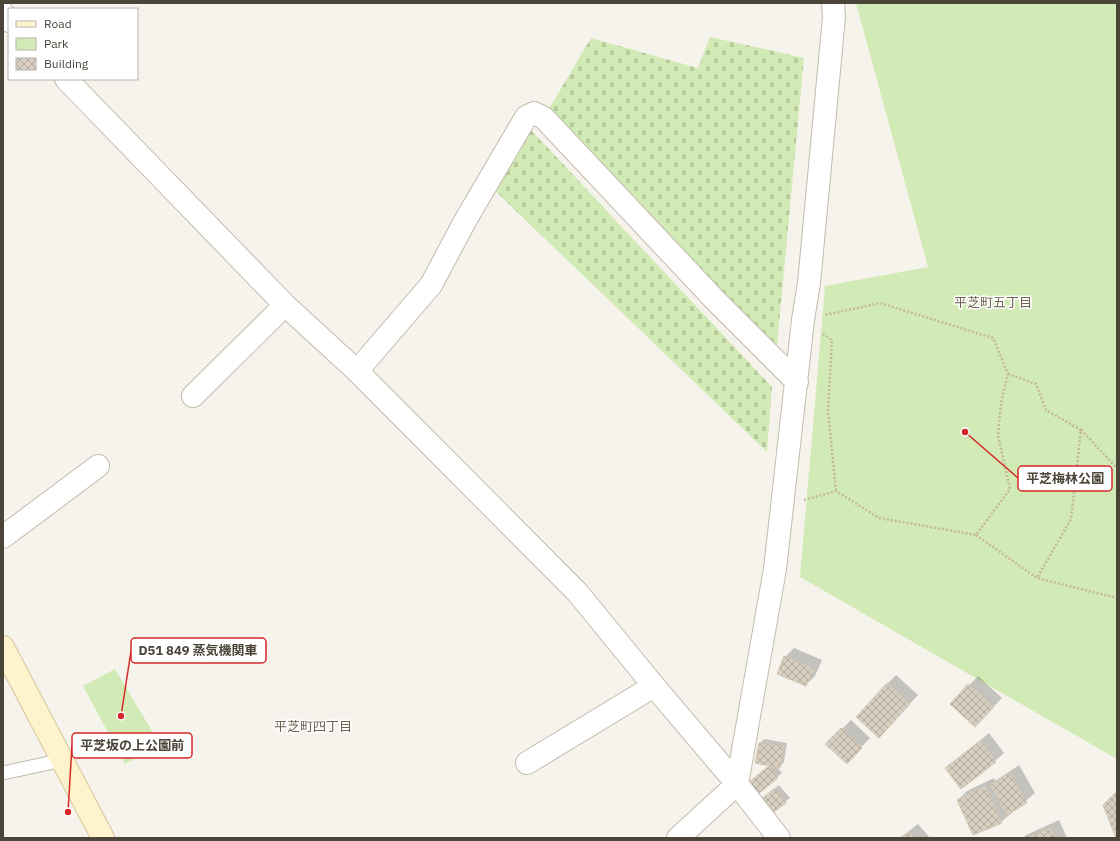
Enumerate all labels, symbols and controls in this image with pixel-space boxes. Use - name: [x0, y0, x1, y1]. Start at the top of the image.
- legend: [8, 8, 138, 80]
- text: Road: [44, 16, 72, 31]
- text: Park: [44, 36, 69, 51]
- text: Building: [44, 56, 89, 71]
- district label: 平芝町五丁目: [954, 294, 1032, 311]
- callout: 平芝梅林公園: [1018, 466, 1112, 491]
- text: 平芝梅林公園: [1026, 470, 1104, 487]
- callout: D51 849 蒸気機関車: [131, 638, 266, 663]
- text: D51 849 蒸気機関車: [138, 642, 258, 659]
- district label: 平芝町四丁目: [274, 718, 352, 735]
- callout: 平芝坂の上公園前: [72, 733, 192, 758]
- text: 平芝坂の上公園前: [80, 737, 184, 754]

